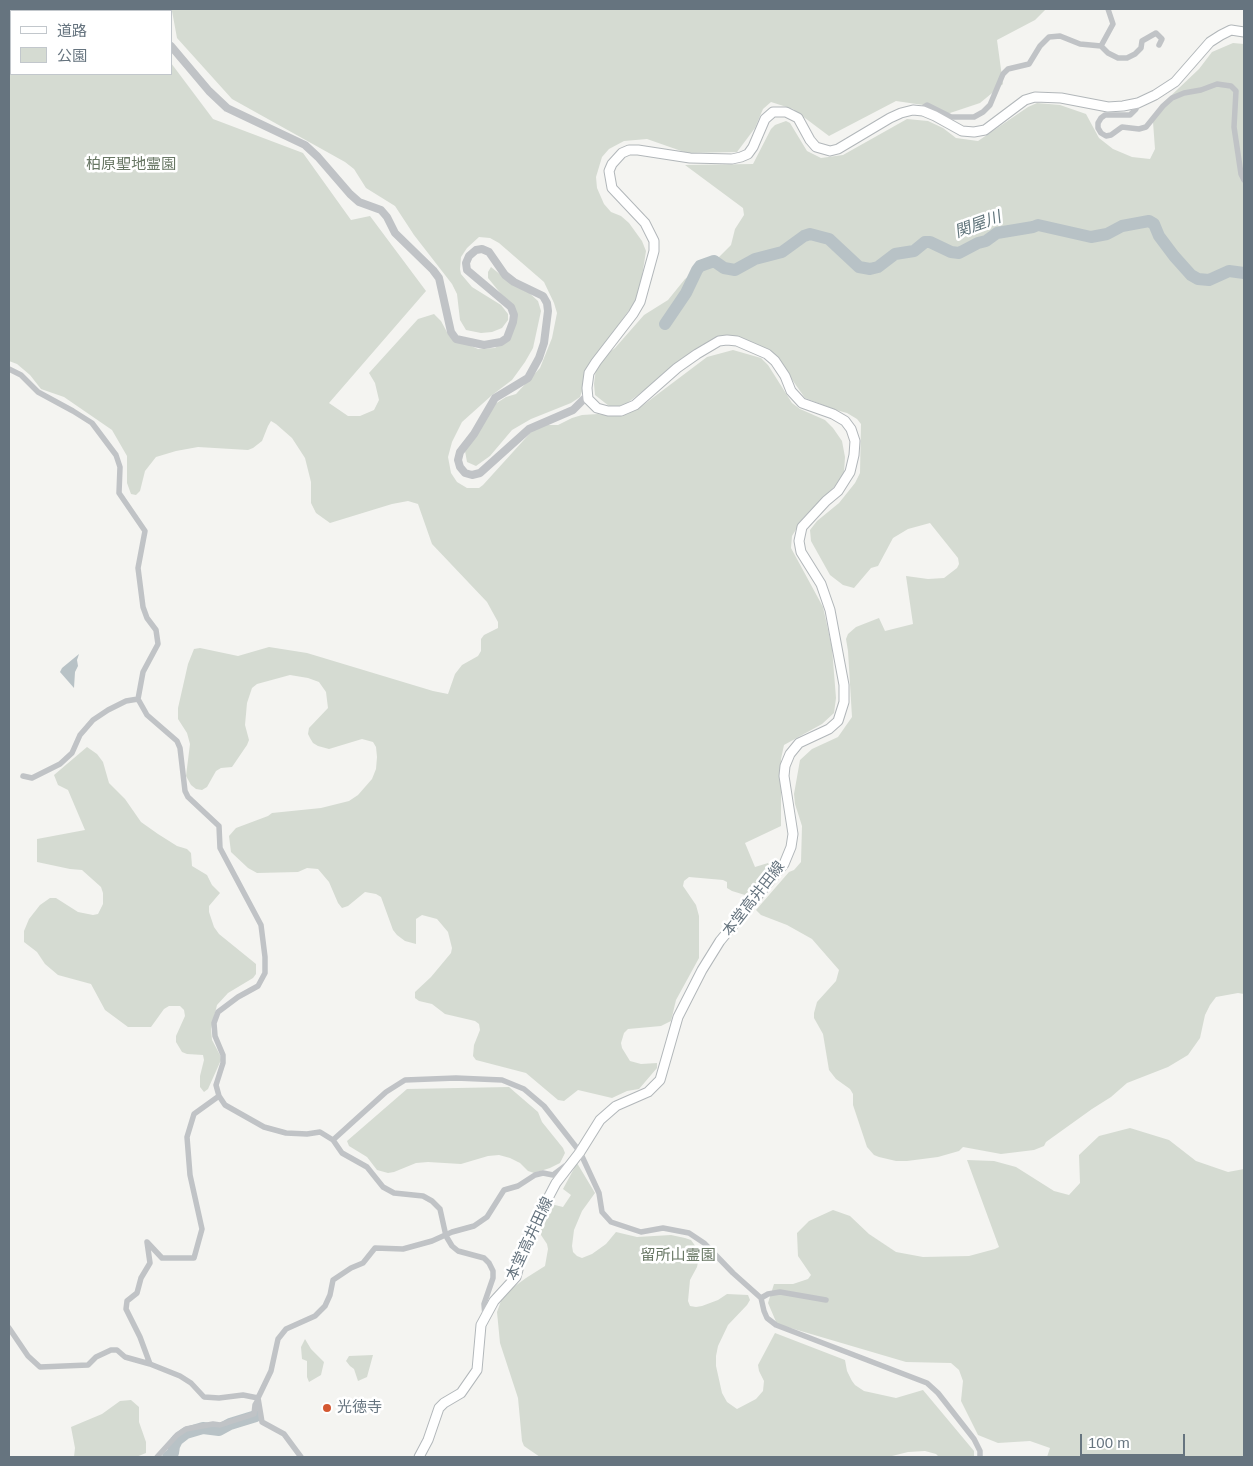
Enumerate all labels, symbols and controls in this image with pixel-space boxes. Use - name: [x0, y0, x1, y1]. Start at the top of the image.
- legend: [10, 10, 172, 75]
- text: 道路: [57, 22, 87, 39]
- text: 公園: [57, 47, 87, 64]
- park label: 柏原聖地霊園: [86, 156, 176, 174]
- water label: 関屋川: [952, 208, 1004, 242]
- street label: 本堂高井田線: [719, 858, 789, 940]
- street label: 本堂高井田線: [503, 1194, 557, 1284]
- park label: 留所山霊園: [641, 1247, 715, 1265]
- place label: 光徳寺: [337, 1399, 382, 1417]
- marker: 光徳寺: [321, 1402, 333, 1414]
- scale bar: [1083, 1424, 1188, 1456]
- text: 100 m: [1088, 1434, 1130, 1451]

